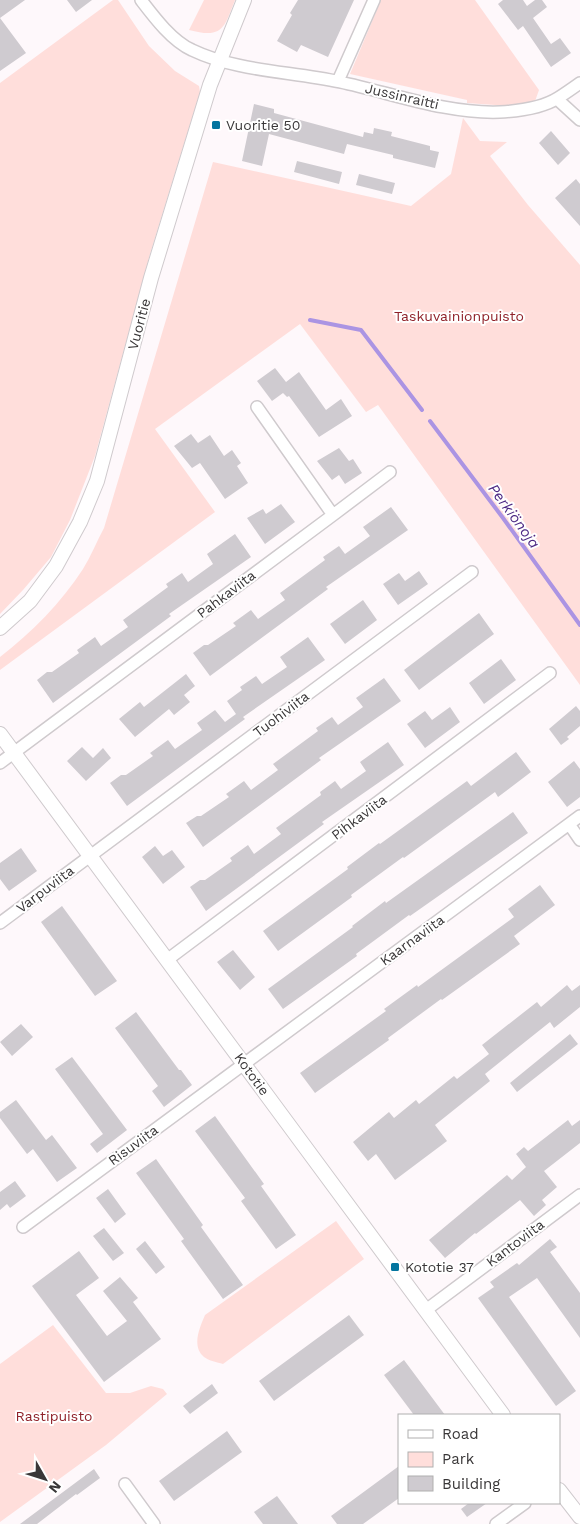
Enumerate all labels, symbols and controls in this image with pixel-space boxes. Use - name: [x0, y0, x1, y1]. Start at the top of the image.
- street label: Jussinraitti: [364, 80, 440, 112]
- place label: Vuoritie 50: [226, 117, 300, 133]
- marker: Vuoritie 50: [210, 119, 222, 131]
- street label: Vuoritie: [124, 296, 154, 352]
- park label: Taskuvainionpuisto: [394, 308, 524, 324]
- water label: Perkiönoja: [485, 480, 543, 552]
- street label: Pahkaviita: [194, 567, 258, 621]
- street label: Tuohiviita: [250, 688, 312, 740]
- street label: Pihkaviita: [328, 791, 390, 843]
- street label: Varpuviita: [13, 862, 77, 916]
- street label: Kaarnaviita: [377, 911, 447, 969]
- street label: Kototie: [231, 1050, 273, 1098]
- street label: Risuviita: [105, 1122, 161, 1168]
- street label: Kantoviita: [483, 1216, 547, 1270]
- place label: Kototie 37: [405, 1259, 474, 1275]
- marker: Kototie 37: [389, 1261, 401, 1273]
- park label: Rastipuisto: [16, 1408, 93, 1424]
- legend: [398, 1414, 560, 1504]
- text: Road: [442, 1425, 479, 1443]
- text: Park: [442, 1450, 475, 1468]
- north arrow: [20, 1454, 70, 1504]
- text: Building: [442, 1475, 500, 1493]
- text: N: [46, 1478, 65, 1496]

